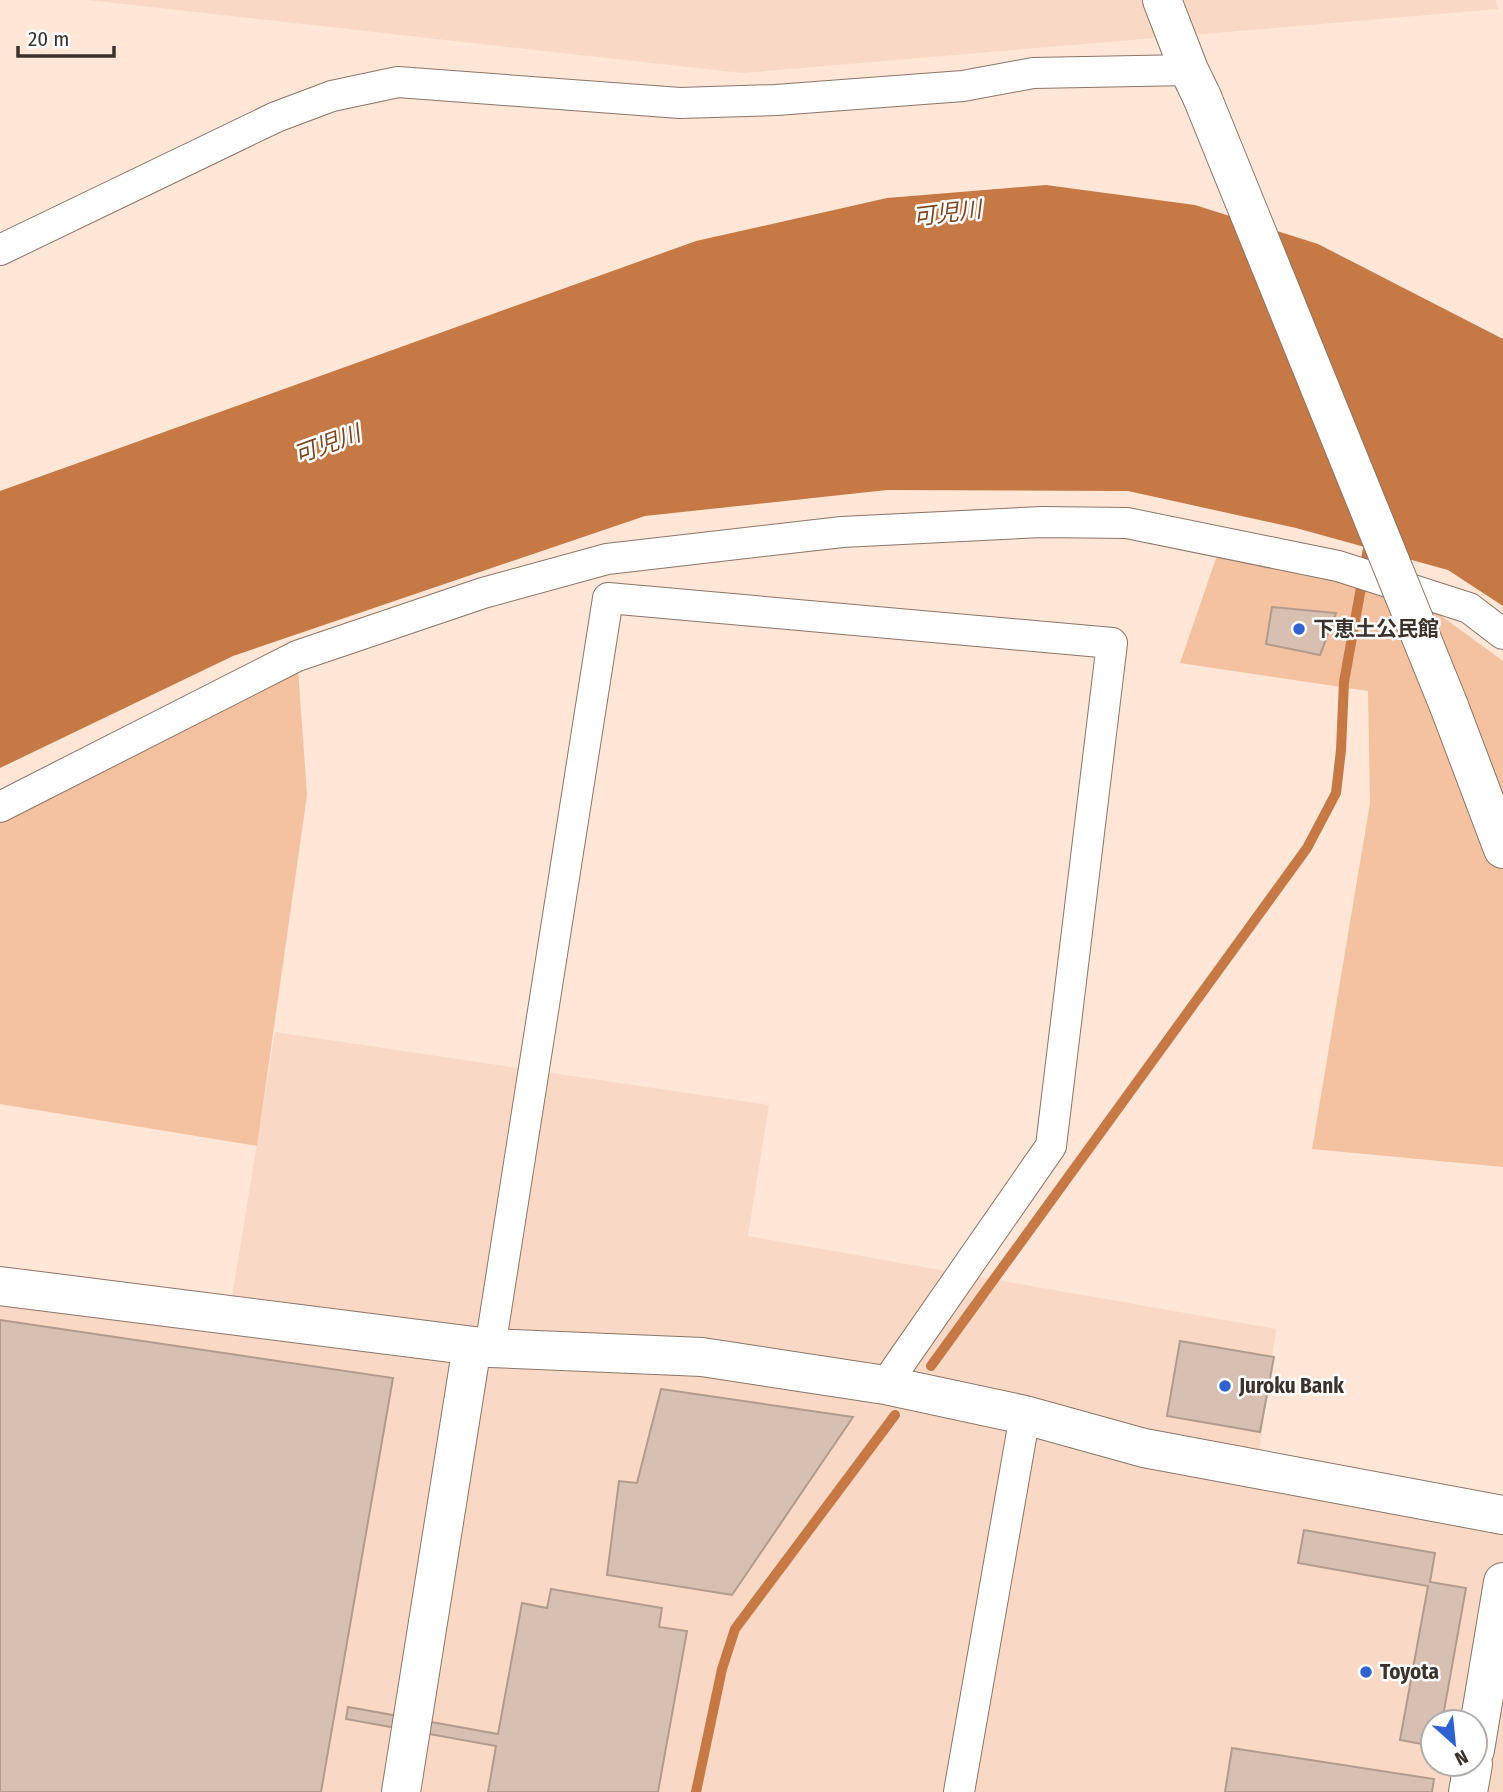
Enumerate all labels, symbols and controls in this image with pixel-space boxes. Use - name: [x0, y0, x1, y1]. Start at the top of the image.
- scale bar: [18, 14, 114, 58]
- text: 20 m: [28, 26, 69, 52]
- water label: 可児川: [911, 195, 986, 231]
- water label: 可児川: [290, 418, 367, 469]
- place label: 下恵土公民館: [1313, 616, 1439, 642]
- marker: 下恵土公民館: [1291, 621, 1307, 637]
- place label: Juroku Bank: [1238, 1373, 1344, 1399]
- marker: Juroku Bank: [1217, 1378, 1233, 1394]
- place label: Toyota: [1380, 1659, 1439, 1685]
- marker: Toyota: [1358, 1664, 1374, 1680]
- north arrow: [1419, 1708, 1489, 1778]
- text: N: [1451, 1745, 1472, 1771]

